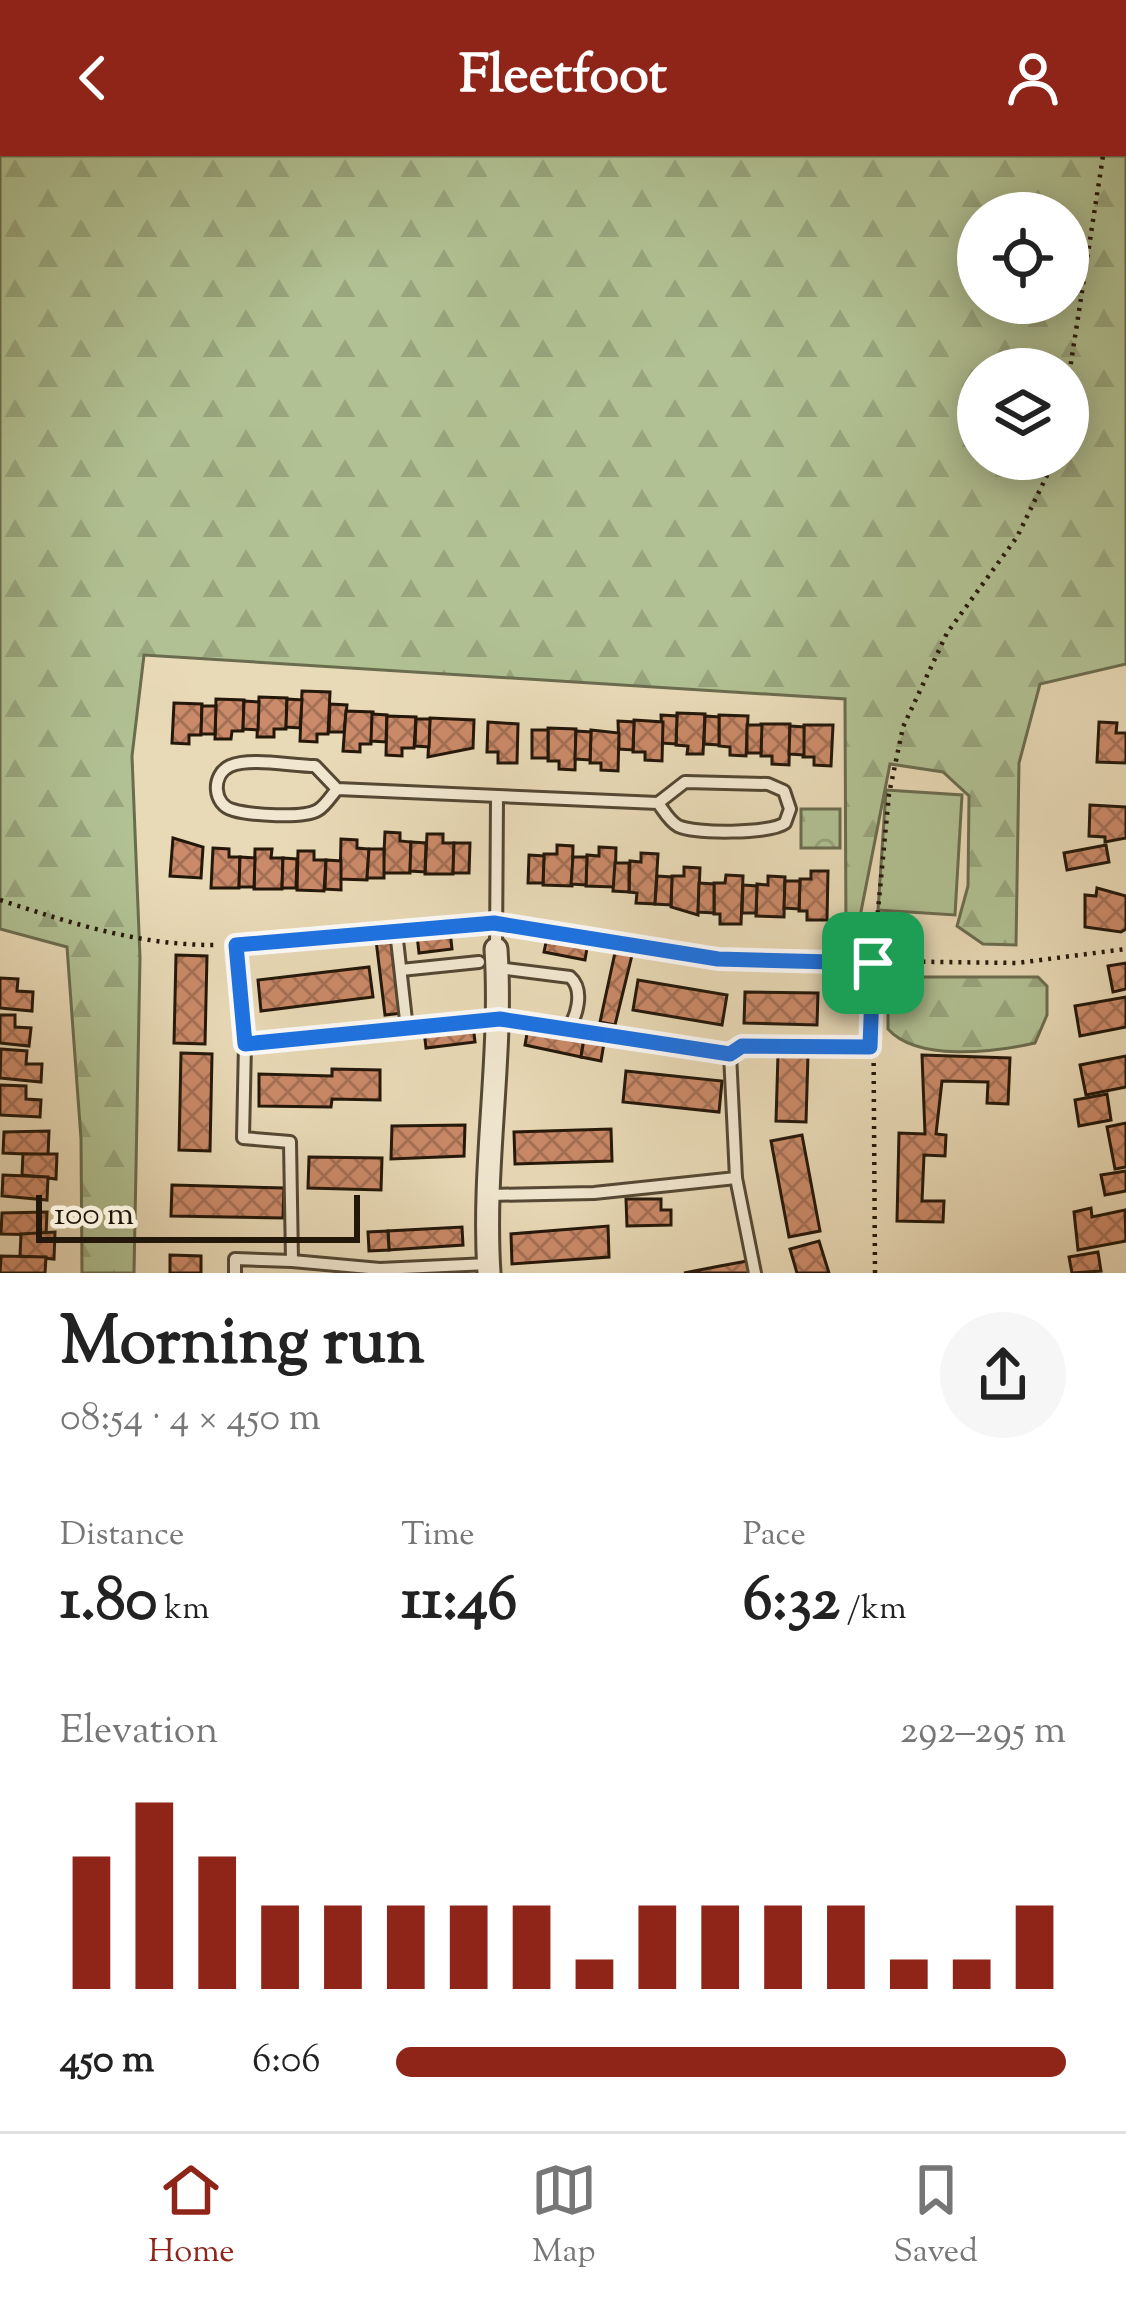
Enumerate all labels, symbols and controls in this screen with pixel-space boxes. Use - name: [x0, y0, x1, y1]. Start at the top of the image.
- text: Fleetfoot: [459, 39, 667, 117]
- icon: back: [60, 45, 126, 111]
- icon: person: [1000, 45, 1066, 111]
- map controls: [957, 192, 1089, 480]
- button: locate: [957, 192, 1089, 324]
- button: layers: [957, 348, 1089, 480]
- pin: [822, 912, 924, 1014]
- icon: arrive: [840, 930, 906, 996]
- scale bar: [36, 1189, 360, 1242]
- text: 100 m: [54, 1192, 134, 1240]
- text: Morning run: [60, 1299, 425, 1394]
- button: share: [940, 1312, 1066, 1438]
- text: 08:54 · 4 × 450 m: [60, 1392, 321, 1448]
- text: Distance: [60, 1512, 184, 1560]
- text: Time: [401, 1512, 475, 1560]
- text: Pace: [743, 1512, 806, 1560]
- text: 1.80: [60, 1560, 157, 1647]
- text: 11:46: [401, 1560, 517, 1647]
- text: 6:32: [743, 1560, 840, 1647]
- text: km: [157, 1586, 210, 1634]
- text: /km: [840, 1586, 907, 1634]
- text: Elevation: [60, 1705, 218, 1761]
- text: 292–295 m: [900, 1705, 1066, 1761]
- text: 450 m: [60, 2034, 154, 2090]
- text: 6:06: [252, 2034, 321, 2090]
- tab: Home: [148, 2157, 235, 2277]
- tab: Map: [531, 2157, 597, 2277]
- tab: Saved: [893, 2157, 978, 2277]

